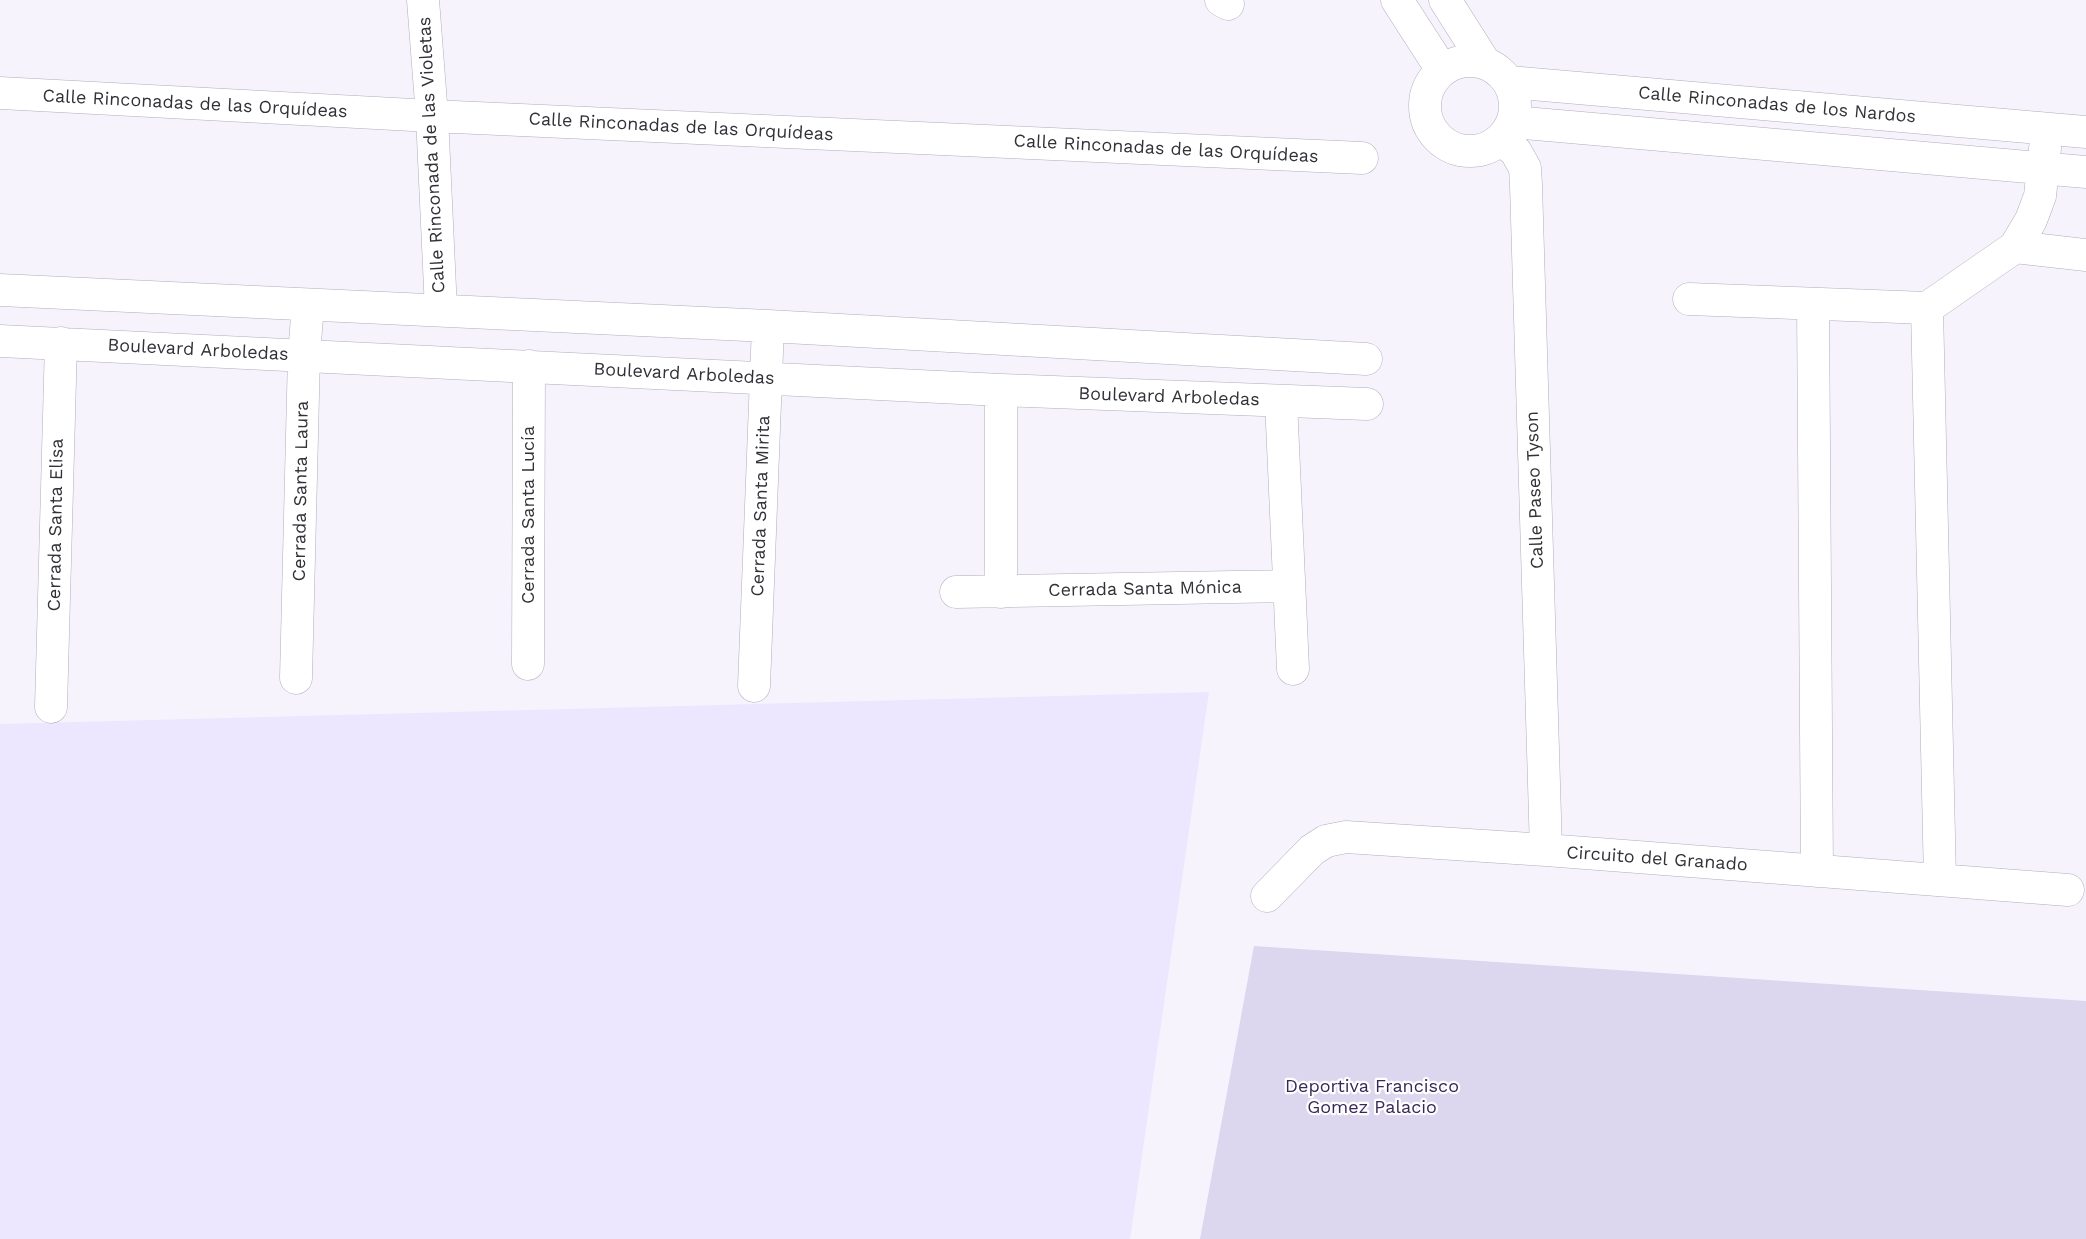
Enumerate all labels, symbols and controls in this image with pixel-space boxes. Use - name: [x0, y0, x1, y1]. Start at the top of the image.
- street label: Calle Rinconada de las Violetas: [414, 16, 450, 294]
- street label: Calle Rinconadas de los Nardos: [1637, 82, 1917, 128]
- street label: Calle Rinconadas de las Orquídeas: [42, 85, 348, 123]
- street label: Calle Rinconadas de las Orquídeas: [528, 108, 834, 146]
- street label: Calle Rinconadas de las Orquídeas: [1013, 130, 1319, 168]
- street label: Boulevard Arboledas: [107, 334, 289, 366]
- street label: Boulevard Arboledas: [593, 358, 775, 390]
- street label: Boulevard Arboledas: [1078, 383, 1260, 411]
- street label: Cerrada Santa Laura: [289, 400, 313, 582]
- street label: Calle Paseo Tyson: [1521, 411, 1549, 569]
- street label: Cerrada Santa Mirita: [747, 415, 775, 597]
- street label: Cerrada Santa Lucía: [518, 426, 540, 604]
- street label: Cerrada Santa Elisa: [44, 438, 68, 612]
- street label: Cerrada Santa Mónica: [1048, 577, 1242, 601]
- street label: Circuito del Granado: [1566, 842, 1748, 876]
- park label: Deportiva Francisco Gomez Palacio: [1285, 1076, 1459, 1118]

